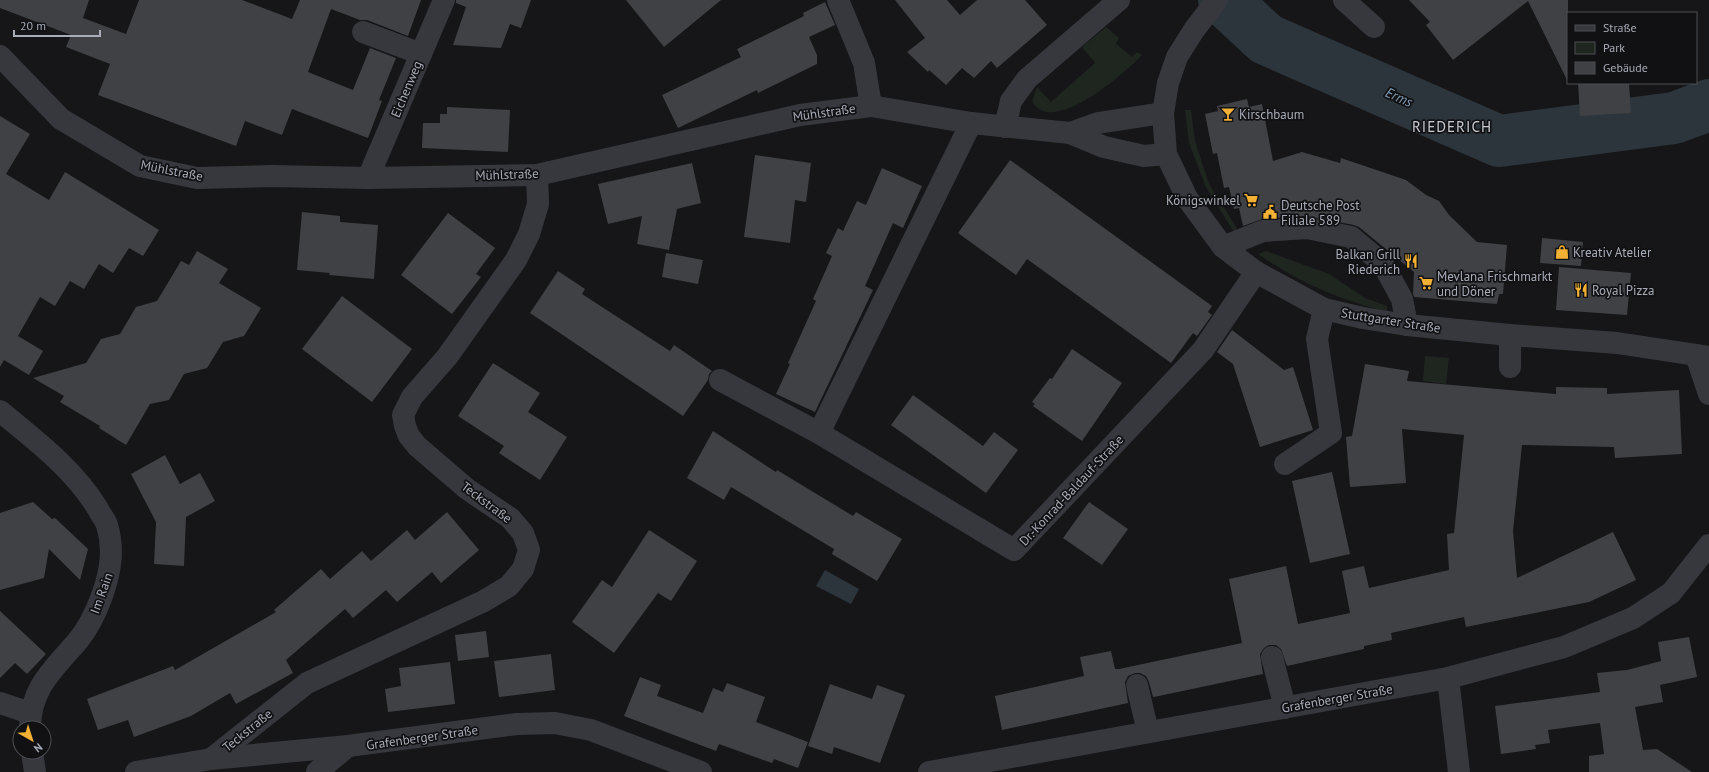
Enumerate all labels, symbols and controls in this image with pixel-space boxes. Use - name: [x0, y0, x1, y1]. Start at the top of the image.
- scale bar: [14, 12, 100, 38]
- legend: [1567, 12, 1697, 84]
- text: 20 m: [20, 18, 46, 33]
- text: Straße: [1603, 20, 1637, 35]
- text: Park: [1603, 40, 1625, 55]
- street label: Eichenweg: [387, 58, 426, 120]
- text: Gebäude: [1603, 60, 1648, 75]
- water label: Erms: [1383, 83, 1416, 111]
- street label: Mühlstraße: [792, 100, 857, 125]
- bar icon: Kirschbaum: [1220, 106, 1236, 122]
- place label: Kirschbaum: [1239, 106, 1304, 123]
- district label: RIEDERICH: [1412, 117, 1492, 136]
- street label: Mühlstraße: [139, 156, 205, 185]
- street label: Mühlstraße: [475, 165, 539, 184]
- place label: Königswinkel: [1166, 192, 1240, 209]
- supermarket icon: Königswinkel: [1243, 192, 1259, 208]
- place label: Deutsche Post Filiale 589: [1281, 197, 1360, 229]
- public building icon: Deutsche Post Filiale 589: [1262, 204, 1278, 220]
- shop icon: Kreativ Atelier: [1554, 244, 1570, 260]
- place label: Kreativ Atelier: [1573, 244, 1652, 261]
- place label: Balkan Grill Riederich: [1335, 246, 1400, 278]
- restaurant icon: Balkan Grill Riederich: [1403, 253, 1419, 269]
- place label: Mevlana Frischmarkt und Döner: [1437, 268, 1553, 300]
- supermarket icon: Mevlana Frischmarkt und Döner: [1418, 275, 1434, 291]
- restaurant icon: Royal Pizza: [1573, 282, 1589, 298]
- place label: Royal Pizza: [1592, 282, 1655, 299]
- street label: Stuttgarter Straße: [1340, 304, 1442, 337]
- street label: Dr.-Konrad-Baldauf-Straße: [1016, 431, 1127, 549]
- street label: Teckstraße: [458, 478, 515, 527]
- street label: Im Rain: [86, 570, 117, 616]
- street label: Grafenberger Straße: [1280, 680, 1394, 717]
- street label: Teckstraße: [219, 705, 276, 756]
- north arrow: [12, 720, 52, 760]
- street label: Grafenberger Straße: [365, 721, 479, 754]
- text: N: [31, 740, 46, 755]

